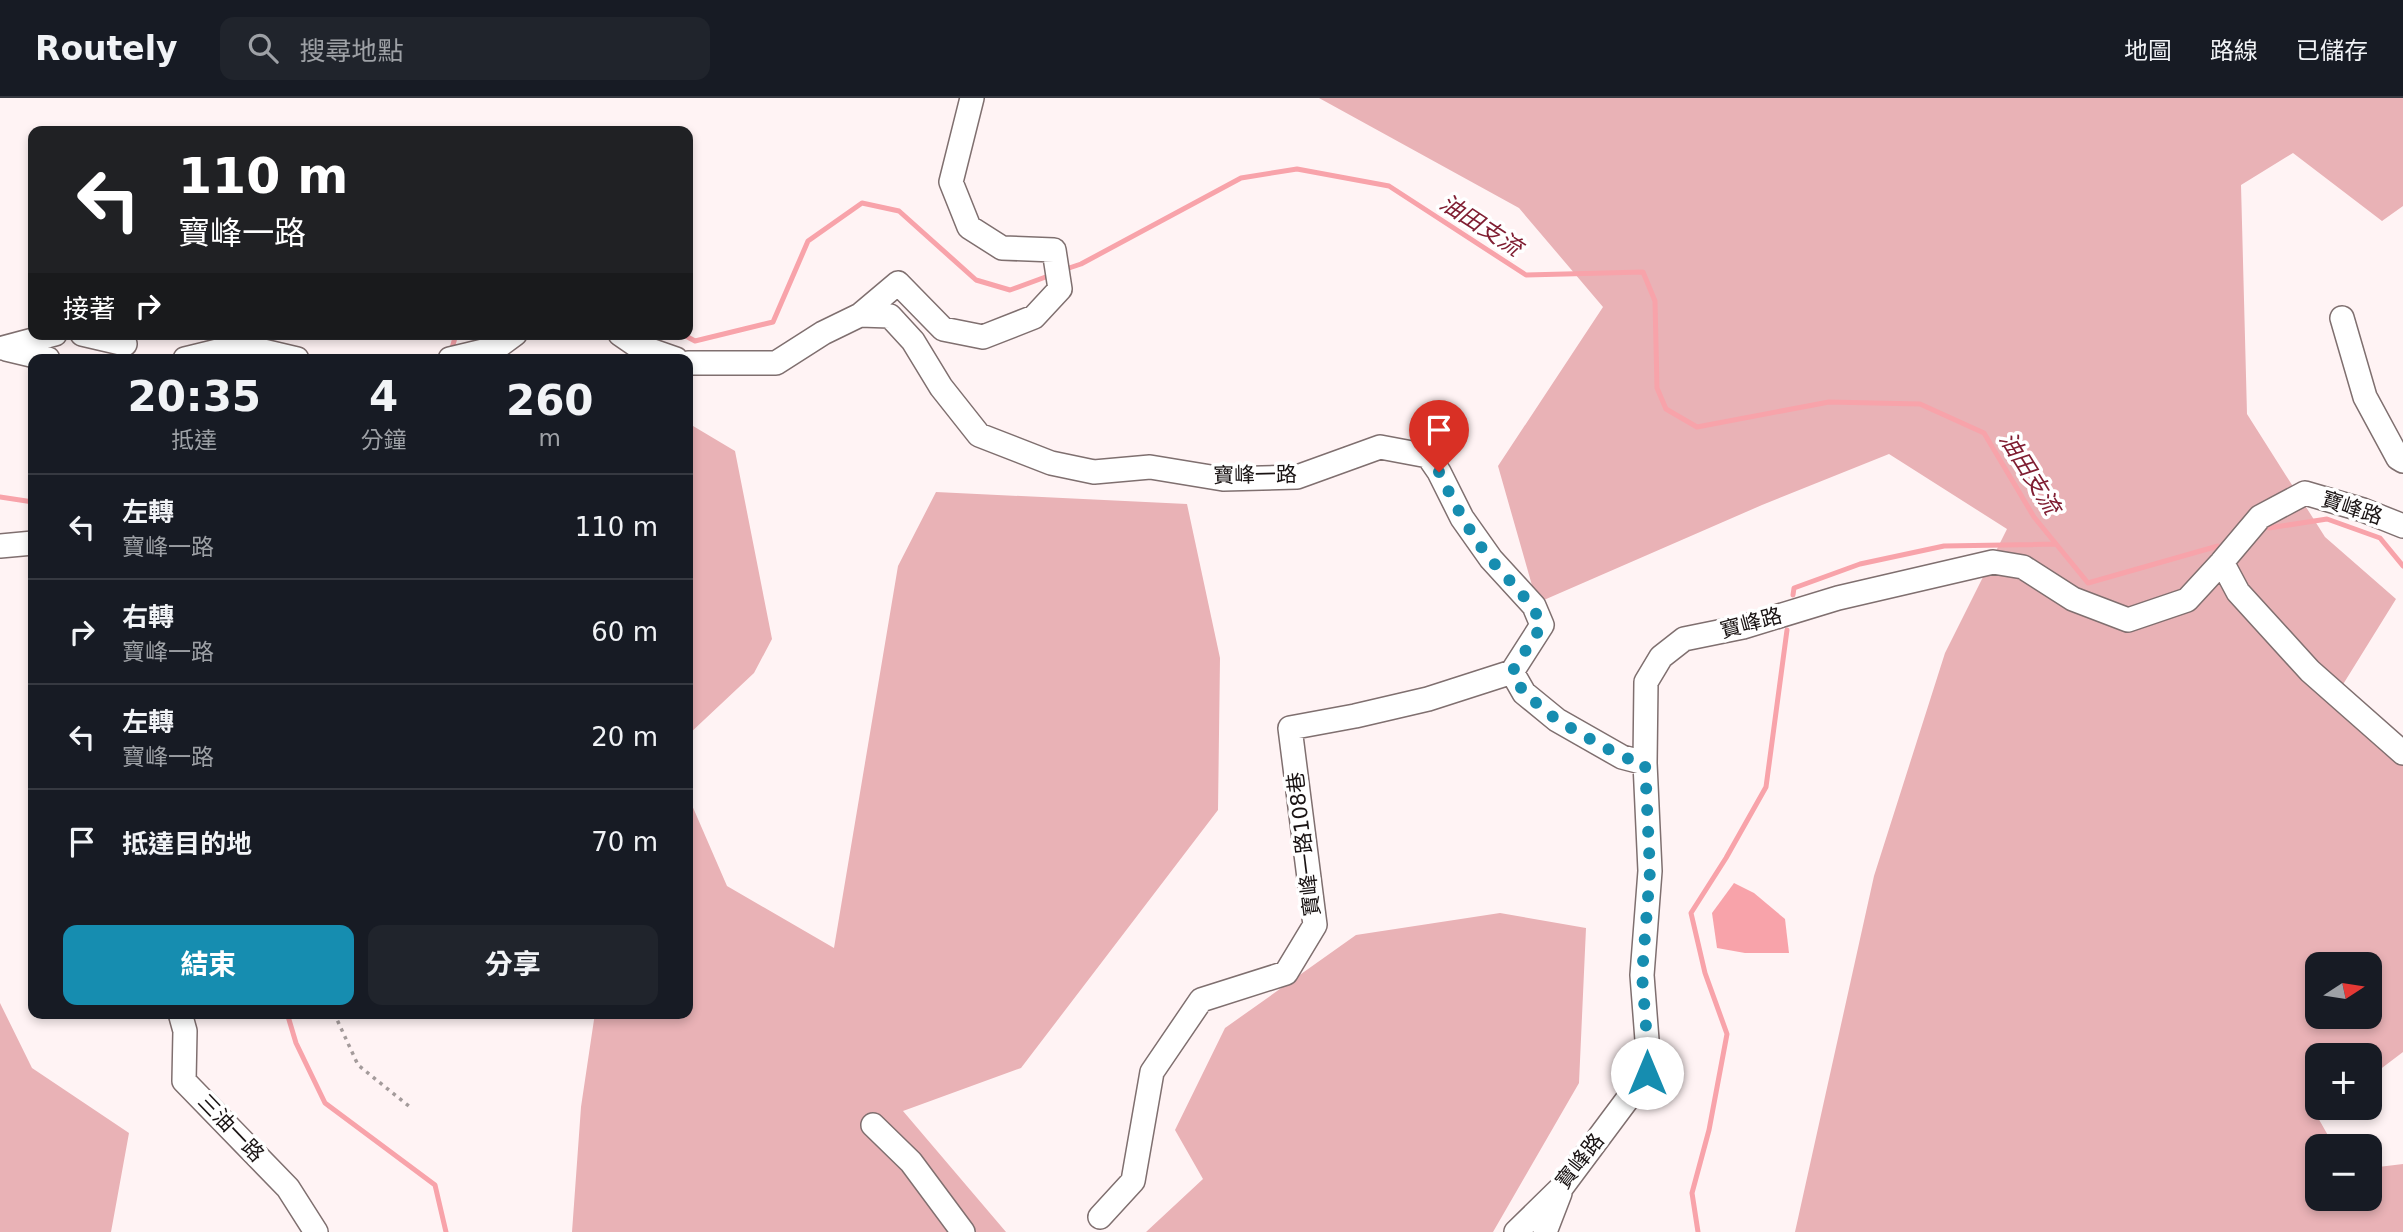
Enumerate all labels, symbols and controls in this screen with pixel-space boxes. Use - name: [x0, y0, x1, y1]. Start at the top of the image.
- search box: [220, 17, 710, 80]
- text: Routely: [35, 29, 178, 68]
- icon: search: [244, 29, 282, 67]
- text: 搜尋地點: [300, 36, 404, 66]
- text: 地圖: [2124, 37, 2172, 65]
- text: 路線: [2210, 37, 2258, 65]
- text: 已儲存: [2296, 37, 2368, 65]
- text: 110 m: [178, 148, 348, 205]
- icon: left: [63, 154, 154, 245]
- water label: 油田支流: [1435, 189, 1529, 263]
- text: 寶峰一路: [178, 214, 306, 252]
- icon: right: [129, 287, 167, 325]
- text: 接著: [63, 294, 115, 324]
- text: 20:35: [127, 372, 261, 421]
- text: 4: [369, 372, 398, 421]
- text: 260: [506, 376, 594, 425]
- pin: [1409, 400, 1469, 472]
- icon: arrive: [1420, 411, 1458, 449]
- text: m: [539, 425, 561, 451]
- text: 抵達: [171, 427, 217, 453]
- text: 分鐘: [361, 427, 407, 453]
- water label: 油田支流: [1995, 427, 2067, 521]
- street label: 寶峰一路: [1213, 462, 1297, 488]
- street label: 寶峰路: [2318, 487, 2386, 529]
- text: 左轉: [122, 497, 174, 527]
- icon: left: [63, 508, 101, 546]
- text: 110 m: [575, 512, 658, 542]
- text: 寶峰一路: [122, 534, 214, 560]
- text: 右轉: [122, 602, 174, 632]
- street label: 寶峰路: [1717, 603, 1785, 643]
- icon: right: [63, 613, 101, 651]
- text: 60 m: [591, 617, 658, 647]
- text: 寶峰一路: [122, 639, 214, 665]
- text: 左轉: [122, 707, 174, 737]
- icon: left: [63, 718, 101, 756]
- text: 20 m: [591, 722, 658, 752]
- text: 寶峰一路: [122, 744, 214, 770]
- street label: 寶峰一路108巷: [1283, 771, 1325, 917]
- icon: arrive: [63, 823, 101, 861]
- text: 70 m: [591, 827, 658, 857]
- text: 抵達目的地: [122, 829, 252, 859]
- button: 結束: [63, 925, 354, 1005]
- button: 分享: [368, 925, 658, 1005]
- north arrow: [2305, 952, 2382, 1029]
- map controls: [2305, 952, 2382, 1211]
- position arrow: [1610, 1036, 1684, 1110]
- button: +: [2305, 1043, 2382, 1120]
- street label: 三油一路: [193, 1089, 269, 1167]
- street label: 寶峰路: [1551, 1129, 1609, 1193]
- button: −: [2305, 1134, 2382, 1211]

